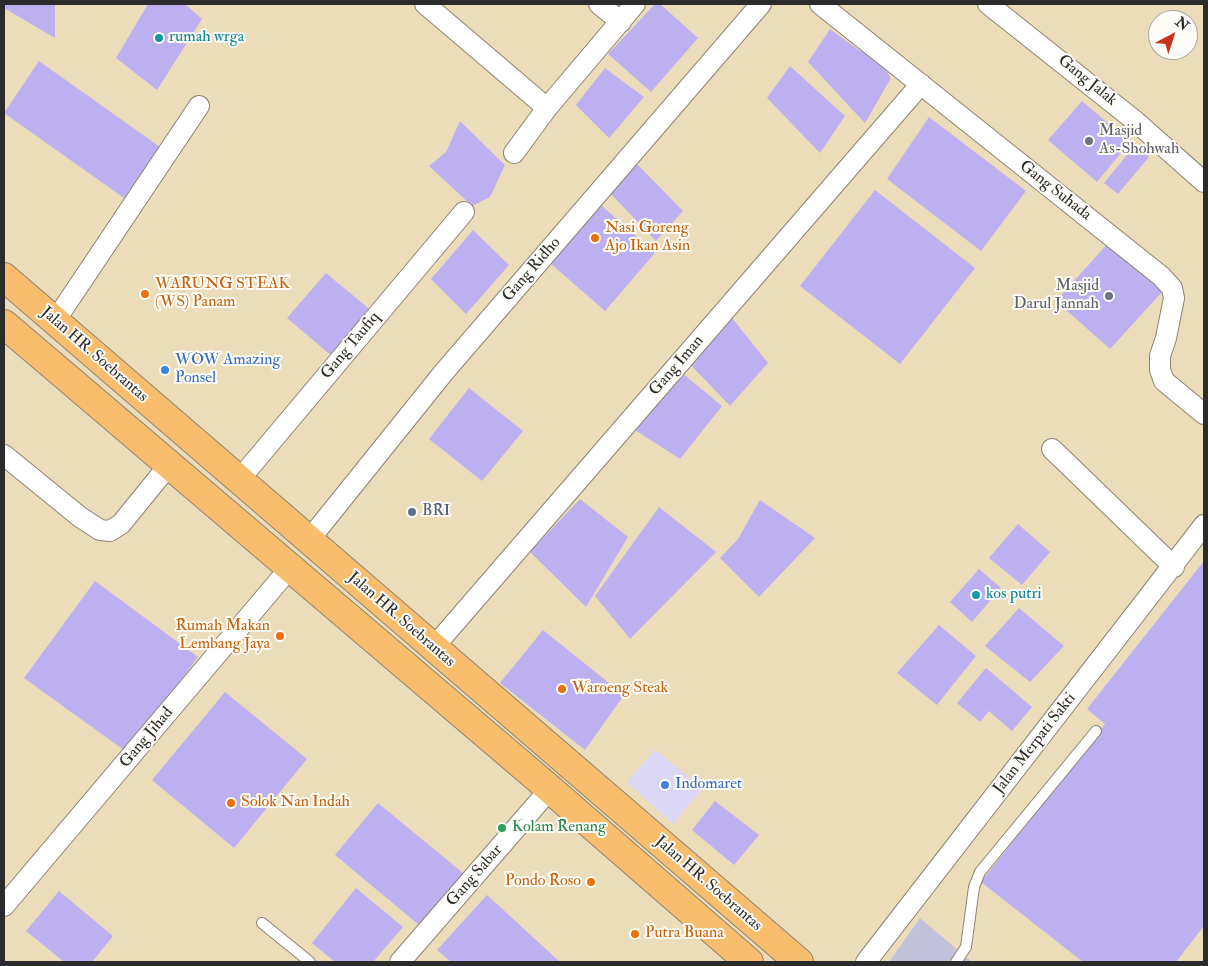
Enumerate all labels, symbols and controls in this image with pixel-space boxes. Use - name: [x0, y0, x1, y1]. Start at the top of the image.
- north arrow: [1148, 10, 1198, 60]
- text: N: [1172, 13, 1193, 34]
- place label: rumah wrga: [169, 28, 244, 48]
- marker: rumah wrga: [153, 32, 165, 44]
- street label: Gang Jalak: [1054, 51, 1120, 111]
- place label: Masjid As-Shohwah: [1099, 122, 1179, 160]
- marker: Masjid As-Shohwah: [1083, 135, 1095, 147]
- street label: Gang Suhada: [1015, 157, 1095, 225]
- place label: Nasi Goreng Ajo Ikan Asin: [605, 219, 690, 257]
- marker: Nasi Goreng Ajo Ikan Asin: [589, 232, 601, 244]
- street label: Gang Ridho: [499, 234, 565, 306]
- place label: WARUNG STEAK (WS) Panam: [155, 275, 290, 313]
- place label: Masjid Darul Jannah: [1014, 277, 1099, 315]
- marker: WARUNG STEAK (WS) Panam: [139, 288, 151, 300]
- marker: Masjid Darul Jannah: [1103, 290, 1115, 302]
- street label: Jalan HR. Soebrantas: [37, 303, 151, 407]
- street label: Gang Taufiq: [317, 309, 385, 383]
- street label: Gang Iman: [646, 332, 708, 400]
- place label: WOW Amazing Ponsel: [175, 351, 280, 389]
- marker: WOW Amazing Ponsel: [159, 364, 171, 376]
- place label: BRI: [422, 502, 450, 522]
- marker: BRI: [406, 506, 418, 518]
- street label: Jalan HR. Soebrantas: [344, 568, 458, 672]
- place label: kos putri: [986, 585, 1042, 605]
- marker: kos putri: [970, 589, 982, 601]
- place label: Rumah Makan Lembang Jaya: [175, 617, 270, 655]
- marker: Rumah Makan Lembang Jaya: [274, 630, 286, 642]
- place label: Waroeng Steak: [572, 679, 668, 699]
- marker: Waroeng Steak: [556, 683, 568, 695]
- street label: Jalan Merpati Sakti: [990, 690, 1080, 798]
- street label: Gang Jihad: [116, 704, 178, 772]
- place label: Indomaret: [675, 775, 742, 795]
- marker: Indomaret: [659, 779, 671, 791]
- place label: Solok Nan Indah: [241, 793, 350, 813]
- marker: Solok Nan Indah: [225, 797, 237, 809]
- place label: Kolam Renang: [512, 818, 606, 838]
- marker: Kolam Renang: [496, 822, 508, 834]
- street label: Jalan HR. Soebrantas: [651, 832, 765, 936]
- street label: Gang Sabar: [443, 841, 507, 911]
- place label: Pondo Roso: [505, 872, 581, 892]
- marker: Pondo Roso: [585, 876, 597, 888]
- place label: Putra Buana: [645, 924, 724, 944]
- marker: Putra Buana: [629, 928, 641, 940]

